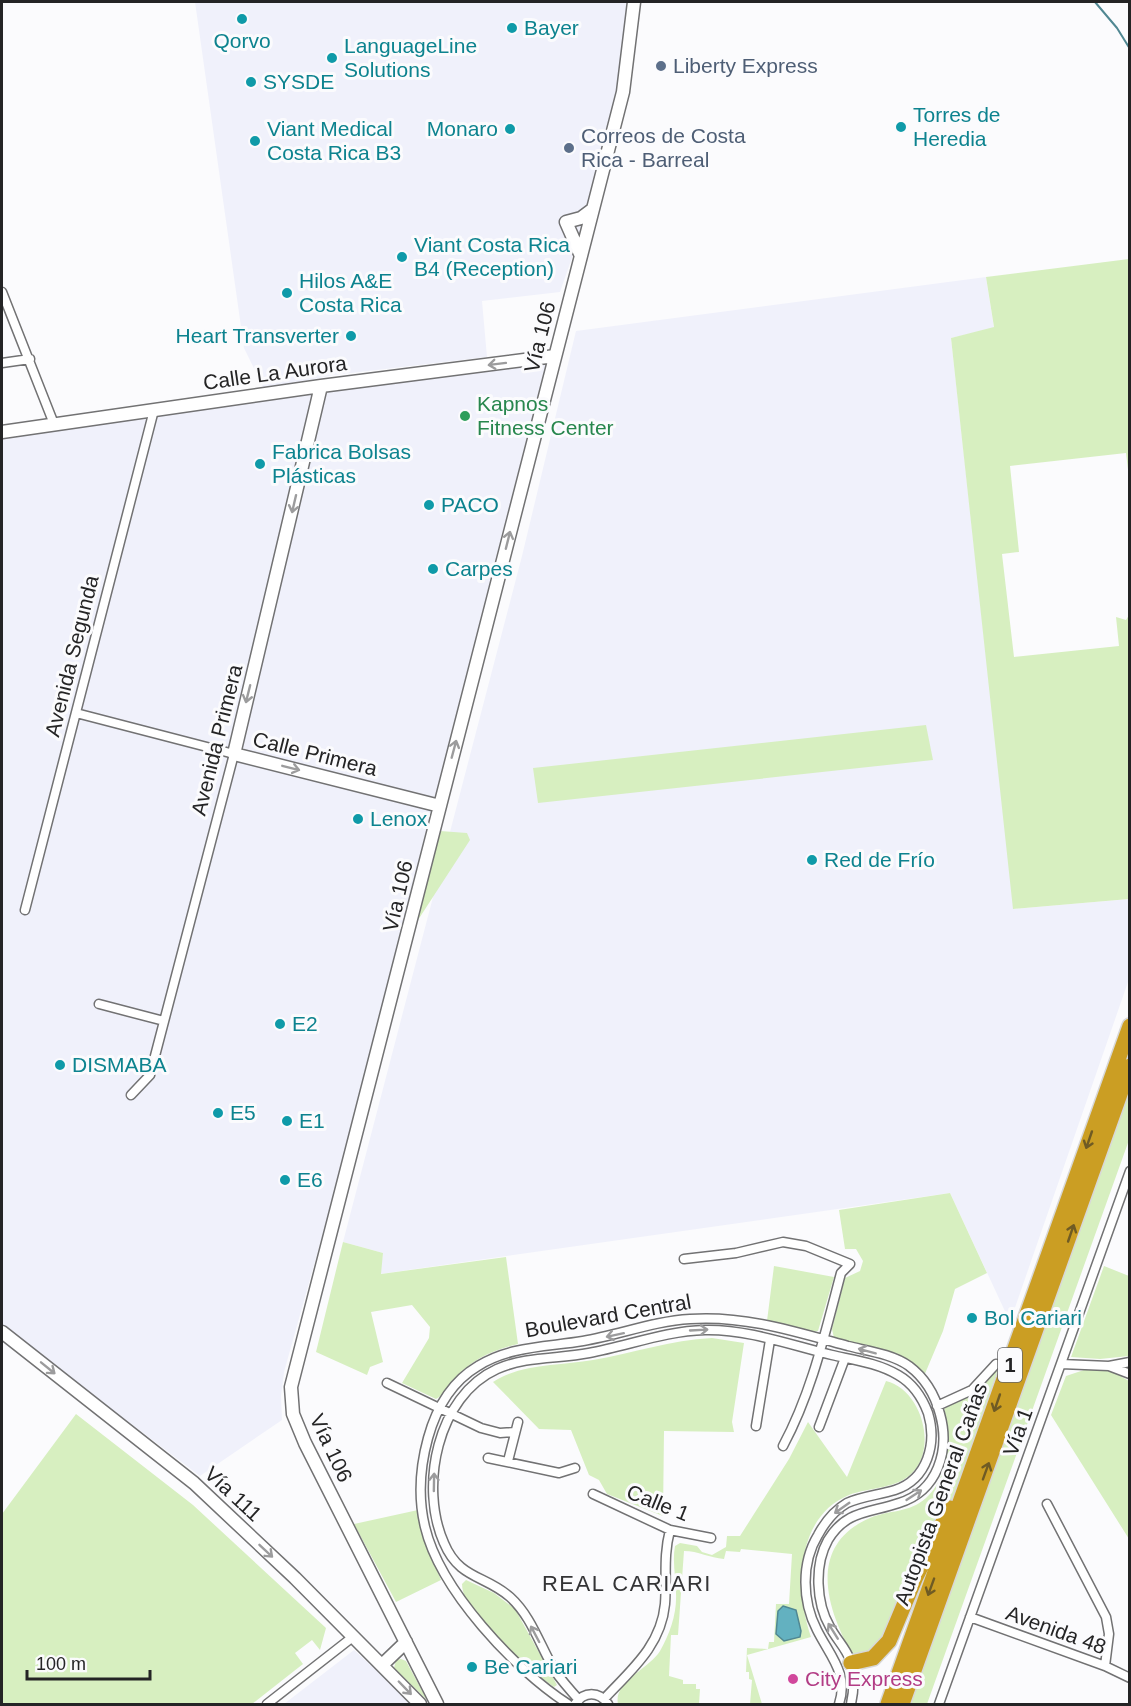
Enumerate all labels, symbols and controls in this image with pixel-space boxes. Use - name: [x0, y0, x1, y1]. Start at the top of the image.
- marker: Qorvo: [235, 12, 249, 26]
- place label: Bayer: [524, 16, 579, 39]
- marker: Bayer: [505, 21, 519, 35]
- place label: Qorvo: [213, 29, 271, 52]
- place label: LanguageLine Solutions: [344, 34, 477, 81]
- marker: LanguageLine Solutions: [325, 51, 339, 65]
- place label: Liberty Express: [673, 54, 818, 77]
- marker: Liberty Express: [654, 59, 668, 73]
- place label: SYSDE: [263, 70, 334, 93]
- marker: SYSDE: [244, 75, 258, 89]
- place label: Torres de Heredia: [913, 103, 1001, 150]
- place label: Viant Medical Costa Rica B3: [267, 117, 401, 164]
- place label: Monaro: [427, 117, 498, 140]
- marker: Torres de Heredia: [894, 120, 908, 134]
- marker: Monaro: [503, 122, 517, 136]
- place label: Correos de Costa Rica - Barreal: [581, 124, 746, 171]
- marker: Viant Medical Costa Rica B3: [248, 134, 262, 148]
- marker: Correos de Costa Rica - Barreal: [562, 141, 576, 155]
- place label: Viant Costa Rica B4 (Reception): [414, 233, 570, 280]
- marker: Viant Costa Rica B4 (Reception): [395, 250, 409, 264]
- place label: Hilos A&E Costa Rica: [299, 269, 402, 316]
- marker: Hilos A&E Costa Rica: [280, 286, 294, 300]
- street label: Vía 106: [520, 299, 559, 375]
- place label: Heart Transverter: [176, 324, 339, 347]
- marker: Heart Transverter: [344, 329, 358, 343]
- street label: Calle La Aurora: [202, 351, 349, 394]
- one-way arrow: [487, 358, 507, 369]
- place label: Kapnos Fitness Center: [477, 392, 614, 439]
- marker: Kapnos Fitness Center: [458, 409, 472, 423]
- place label: Fabrica Bolsas Plásticas: [272, 440, 411, 487]
- marker: Fabrica Bolsas Plásticas: [253, 457, 267, 471]
- place label: PACO: [441, 493, 499, 516]
- one-way arrow: [287, 494, 299, 513]
- marker: PACO: [422, 498, 436, 512]
- one-way arrow: [503, 531, 514, 550]
- place label: Carpes: [445, 557, 513, 580]
- marker: Carpes: [426, 562, 440, 576]
- street label: Avenida Segunda: [40, 573, 103, 739]
- street label: Avenida Primera: [187, 662, 246, 818]
- one-way arrow: [242, 684, 254, 703]
- street label: Calle Primera: [251, 727, 380, 780]
- one-way arrow: [449, 740, 461, 759]
- one-way arrow: [281, 763, 300, 775]
- place label: Lenox: [370, 807, 428, 830]
- marker: Lenox: [351, 812, 365, 826]
- place label: Red de Frío: [824, 848, 935, 871]
- marker: Red de Frío: [805, 853, 819, 867]
- street label: Vía 106: [378, 858, 417, 934]
- place label: E2: [292, 1012, 318, 1035]
- marker: E2: [273, 1017, 287, 1031]
- place label: DISMABA: [72, 1053, 167, 1076]
- marker: DISMABA: [53, 1058, 67, 1072]
- place label: E5: [230, 1101, 256, 1124]
- marker: E5: [211, 1106, 225, 1120]
- place label: E1: [299, 1109, 325, 1132]
- marker: E1: [280, 1114, 294, 1128]
- one-way arrow: [1083, 1130, 1094, 1149]
- place label: E6: [297, 1168, 323, 1191]
- marker: E6: [278, 1173, 292, 1187]
- one-way arrow: [1066, 1224, 1077, 1243]
- street label: Boulevard Central: [523, 1290, 693, 1341]
- place label: Bol Cariari: [984, 1306, 1082, 1329]
- marker: Bol Cariari: [965, 1311, 979, 1325]
- one-way arrow: [688, 1325, 708, 1336]
- one-way arrow: [606, 1330, 625, 1341]
- one-way arrow: [858, 1345, 877, 1356]
- road number: 1: [998, 1348, 1022, 1382]
- one-way arrow: [40, 1361, 55, 1375]
- street label: Autopista General Cañas: [890, 1380, 991, 1608]
- one-way arrow: [990, 1393, 1001, 1412]
- street label: Vía 1: [998, 1405, 1037, 1459]
- street label: Vía 106: [306, 1410, 357, 1485]
- street label: Vía 111: [200, 1462, 267, 1526]
- one-way arrow: [981, 1463, 992, 1481]
- one-way arrow: [429, 1472, 440, 1492]
- street label: Calle 1: [624, 1480, 693, 1525]
- one-way arrow: [905, 1489, 922, 1501]
- one-way arrow: [834, 1502, 850, 1514]
- one-way arrow: [258, 1544, 273, 1558]
- district label: REAL CARIARI: [542, 1571, 712, 1596]
- one-way arrow: [924, 1577, 935, 1596]
- street label: Avenida 48: [1003, 1601, 1109, 1658]
- one-way arrow: [826, 1623, 838, 1640]
- one-way arrow: [529, 1625, 540, 1643]
- scale bar: [27, 1643, 150, 1681]
- text: 100 m: [36, 1654, 86, 1674]
- place label: Be Cariari: [484, 1655, 577, 1678]
- marker: Be Cariari: [465, 1660, 479, 1674]
- place label: City Express: [805, 1667, 923, 1690]
- marker: City Express: [786, 1672, 800, 1686]
- one-way arrow: [397, 1681, 412, 1696]

